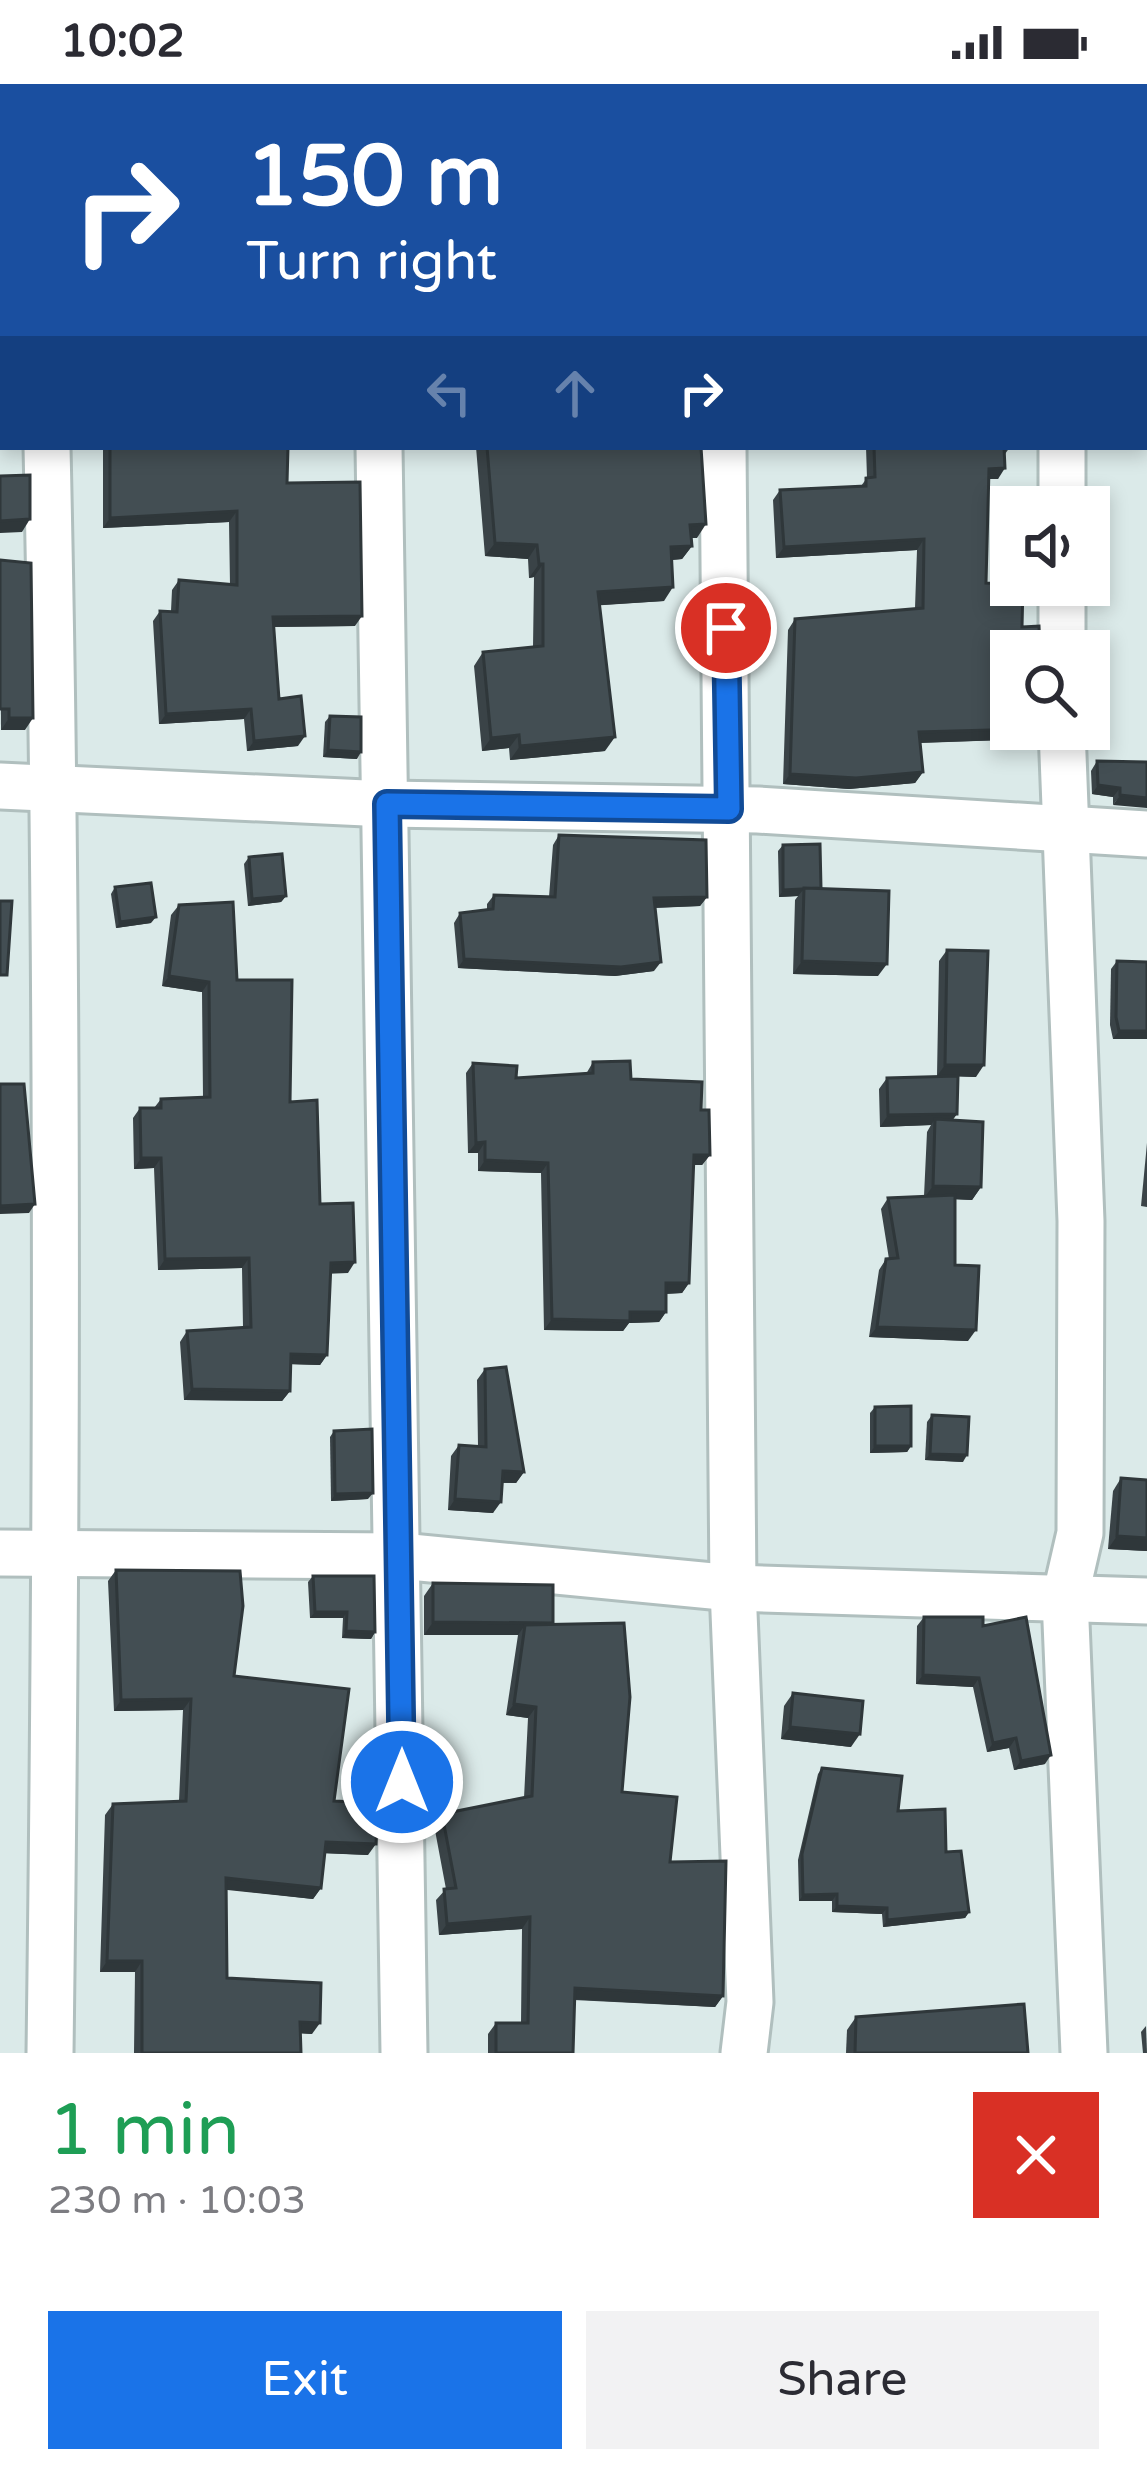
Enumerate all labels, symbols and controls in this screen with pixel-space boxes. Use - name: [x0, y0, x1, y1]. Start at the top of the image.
- text: 10:02: [60, 15, 185, 69]
- text: 150 m: [246, 127, 503, 228]
- icon: right: [48, 132, 204, 288]
- text: Turn right: [246, 229, 497, 294]
- icon: left: [416, 360, 482, 426]
- icon: ahead: [542, 360, 608, 426]
- icon: right: [668, 360, 734, 426]
- map controls: [990, 486, 1110, 750]
- button: sound: [990, 486, 1110, 606]
- pin: [675, 577, 777, 679]
- icon: arrive: [693, 595, 759, 661]
- button: search: [990, 630, 1110, 750]
- position arrow: [339, 1719, 465, 1845]
- text: 1 min: [48, 2088, 240, 2175]
- button: close: [973, 2092, 1099, 2218]
- text: 230 m · 10:03: [48, 2177, 306, 2224]
- button: Exit: [48, 2311, 562, 2449]
- button: Share: [586, 2311, 1099, 2449]

